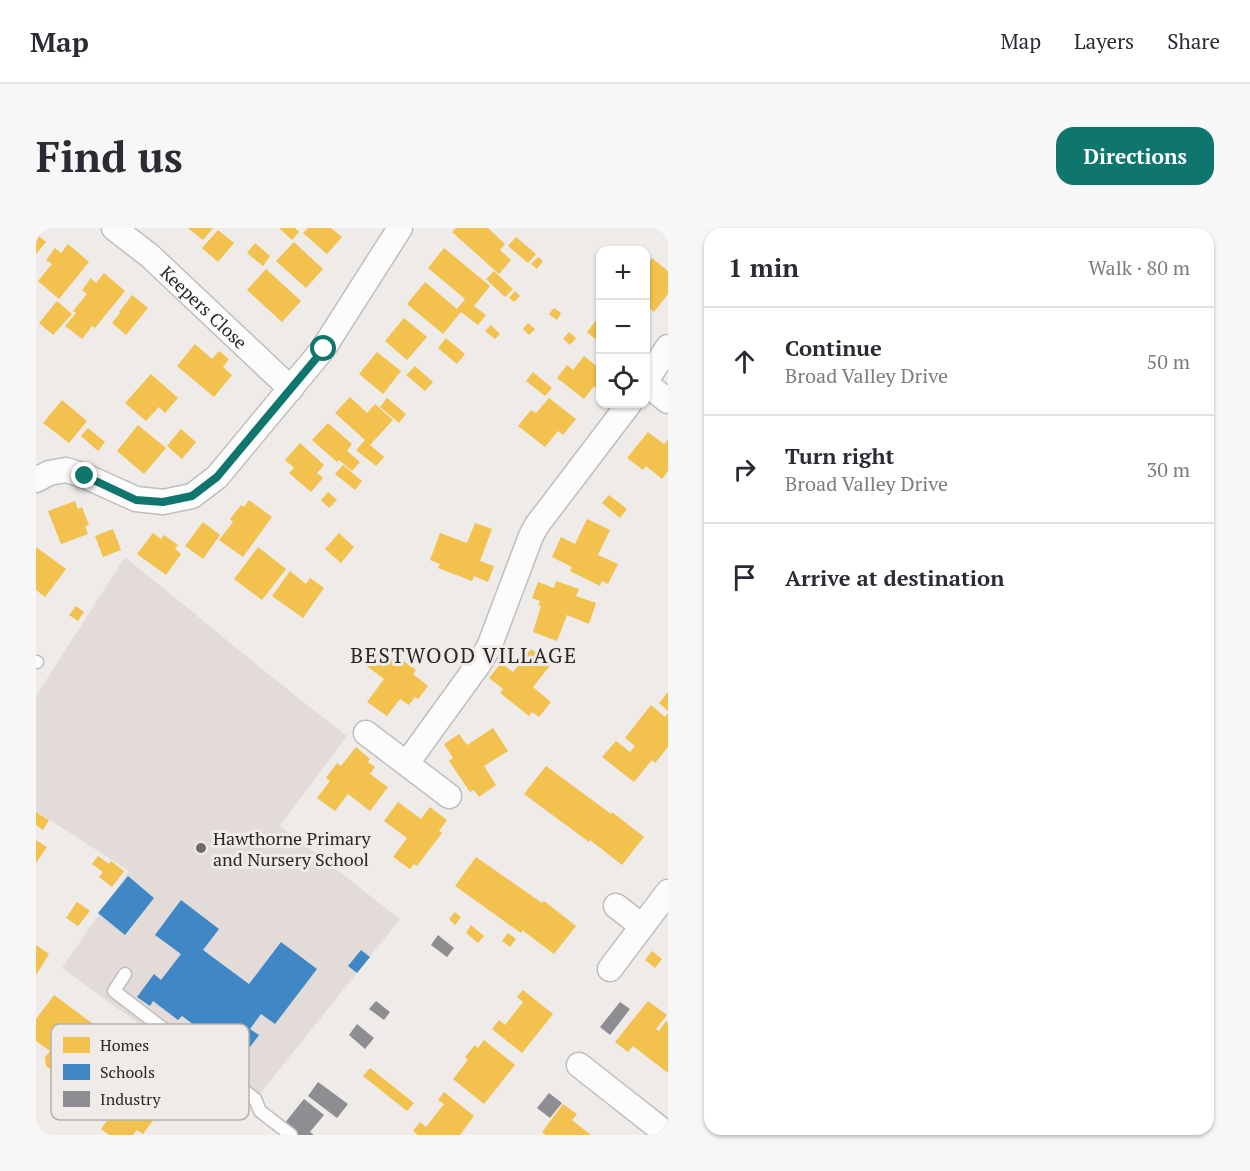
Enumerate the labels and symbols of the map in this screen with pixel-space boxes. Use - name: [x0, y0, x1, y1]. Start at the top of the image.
- street label: Keepers Close: [155, 260, 253, 354]
- route start: [310, 335, 336, 361]
- route end: [71, 462, 97, 488]
- district label: BESTWOOD VILLAGE: [350, 641, 578, 669]
- place label: Hawthorne Primary and Nursery School: [213, 826, 371, 871]
- marker: Hawthorne Primary and Nursery School: [194, 841, 208, 855]
- legend: [51, 1024, 249, 1120]
- text: Homes: [100, 1034, 149, 1056]
- text: Schools: [100, 1061, 155, 1083]
- text: Industry: [100, 1088, 161, 1110]

